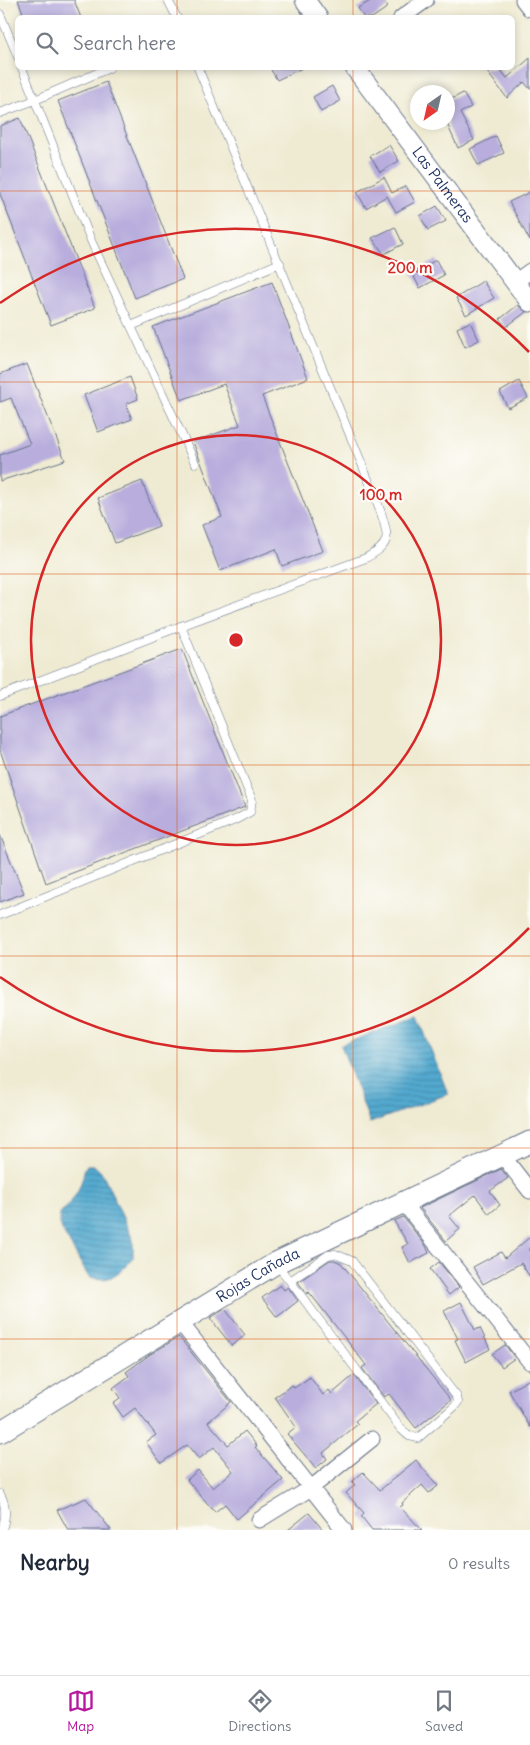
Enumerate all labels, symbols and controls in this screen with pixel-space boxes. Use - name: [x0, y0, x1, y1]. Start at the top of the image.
- search box: [15, 15, 515, 70]
- icon: search: [33, 29, 61, 57]
- text: Search here: [73, 31, 176, 55]
- north arrow: [410, 85, 455, 130]
- street label: Las Palmeras: [408, 143, 478, 227]
- text: 200 m: [388, 258, 432, 277]
- text: 100 m: [360, 485, 402, 504]
- centre of rings: [227, 631, 245, 649]
- street label: Rojas Cañada: [213, 1243, 303, 1306]
- text: Nearby: [20, 1549, 90, 1576]
- text: 0 results: [448, 1553, 510, 1573]
- tab: Map: [67, 1687, 95, 1735]
- tab: Directions: [228, 1687, 291, 1735]
- tab: Saved: [425, 1687, 463, 1735]

